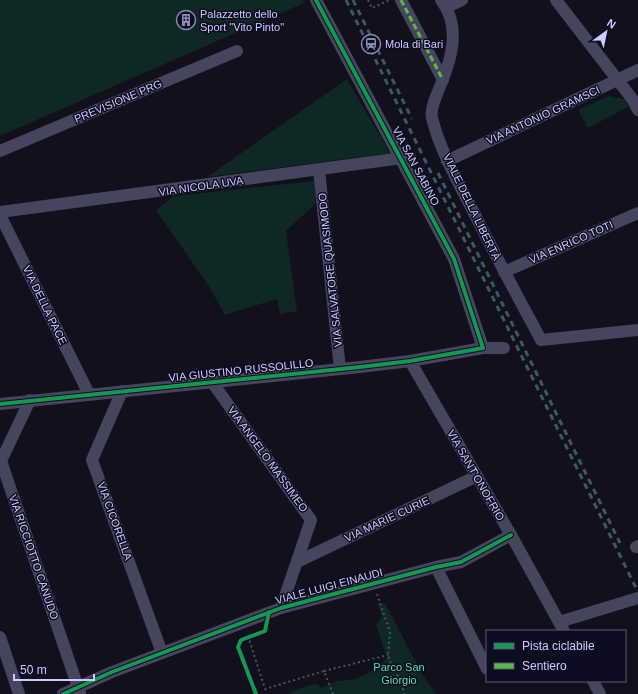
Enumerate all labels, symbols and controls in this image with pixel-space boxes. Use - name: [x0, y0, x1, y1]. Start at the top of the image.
- place label: Palazzetto dello Sport "Vito Pinto": [200, 8, 284, 33]
- building icon: Palazzetto dello Sport "Vito Pinto": [175, 9, 197, 31]
- north arrow: [586, 12, 626, 52]
- text: N: [605, 16, 618, 31]
- station icon: Mola di Bari: [360, 33, 382, 55]
- place label: Mola di Bari: [385, 38, 443, 50]
- street label: PREVISIONE PRG: [72, 77, 164, 125]
- street label: VIA ANTONIO GRAMSCI: [484, 83, 602, 147]
- street label: VIA SAN SABINO: [390, 125, 442, 208]
- street label: VIALE DELLA LIBERTÀ: [441, 152, 503, 263]
- street label: VIA NICOLA UVA: [158, 174, 245, 198]
- street label: VIA SALVATORE QUASIMODO: [316, 192, 344, 348]
- street label: VIA ENRICO TOTI: [527, 218, 615, 266]
- street label: VIA DELLA PACE: [21, 263, 69, 347]
- street label: VIA GIUSTINO RUSSOLILLO: [168, 356, 314, 384]
- street label: VIA ANGELO MASSIMEO: [226, 404, 311, 515]
- street label: VIA SANT'ONOFRIO: [445, 427, 507, 523]
- street label: VIA CICORELLA: [95, 480, 135, 562]
- street label: VIA RICCIOTTO CANUDO: [7, 493, 61, 621]
- street label: VIA MARIE CURIE: [343, 494, 431, 544]
- street label: VIALE LUIGI EINAUDI: [274, 566, 384, 606]
- legend: [486, 630, 626, 682]
- text: Pista ciclabile: [522, 639, 595, 653]
- scale bar: [14, 656, 94, 682]
- text: Sentiero: [522, 659, 567, 673]
- park label: Parco San Giorgio: [373, 661, 425, 686]
- text: 50 m: [20, 663, 47, 677]

